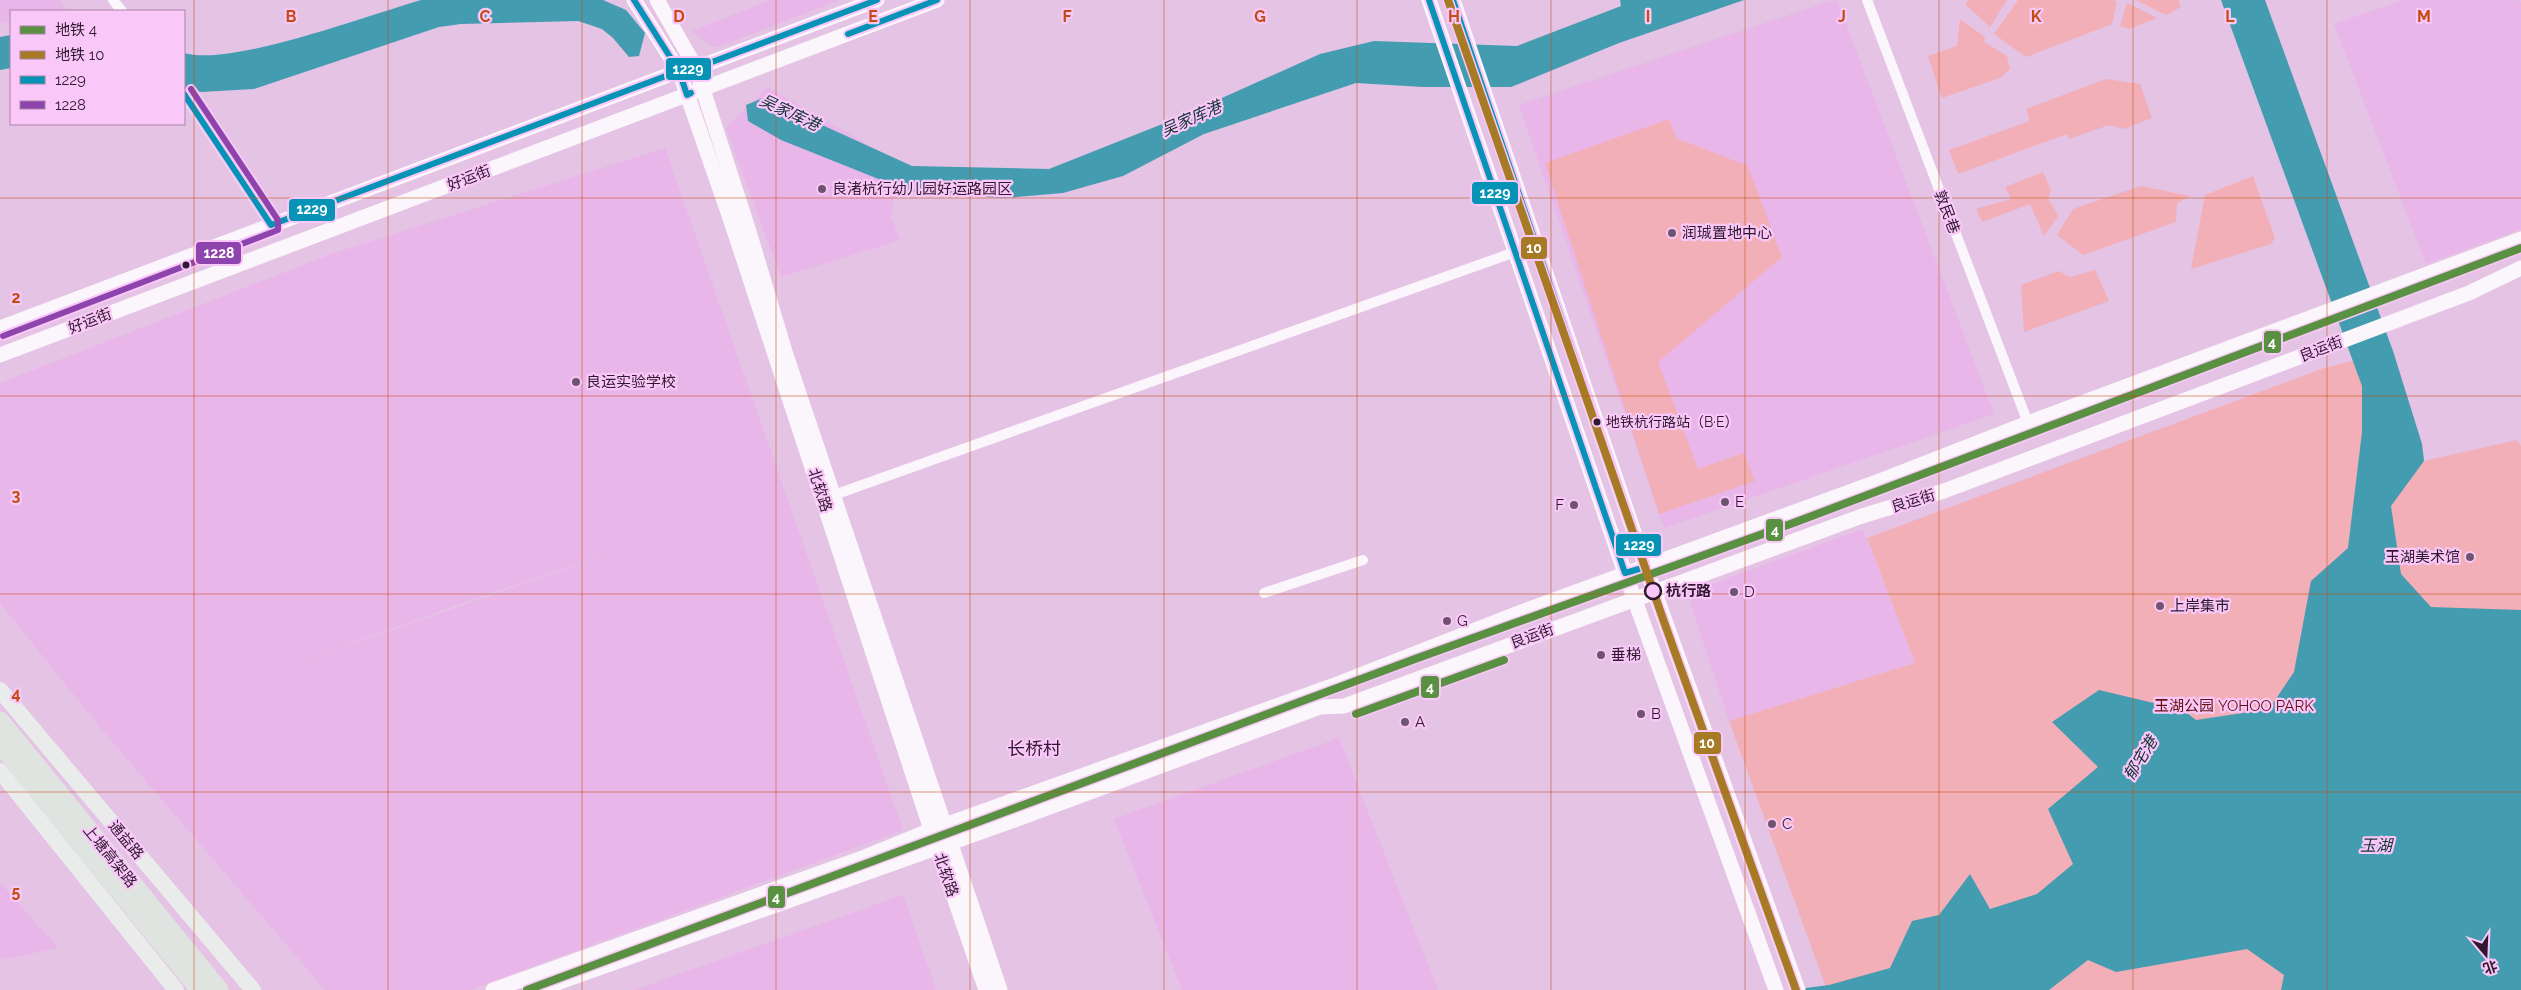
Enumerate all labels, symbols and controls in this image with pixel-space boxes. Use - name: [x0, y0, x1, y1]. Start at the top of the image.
- text: B: [286, 7, 297, 26]
- text: C: [480, 7, 491, 26]
- text: D: [673, 7, 685, 26]
- text: E: [868, 7, 878, 26]
- text: F: [1062, 7, 1072, 26]
- text: G: [1254, 7, 1266, 26]
- text: H: [1448, 7, 1460, 26]
- text: I: [1646, 7, 1650, 26]
- text: J: [1838, 7, 1846, 26]
- text: K: [2031, 7, 2042, 26]
- text: L: [2225, 7, 2235, 26]
- text: M: [2417, 7, 2431, 26]
- legend: [10, 10, 185, 125]
- text: 地铁 4: [55, 21, 97, 39]
- text: 地铁 10: [55, 46, 104, 64]
- line badge: 1229: [665, 57, 712, 81]
- text: 1229: [673, 61, 703, 77]
- text: 1229: [55, 71, 86, 89]
- water label: 吴家库港: [757, 90, 825, 135]
- text: 1228: [55, 96, 86, 114]
- water label: 吴家库港: [1158, 96, 1226, 140]
- street label: 好运街: [445, 162, 493, 194]
- place label: 良渚杭行幼儿园好运路园区: [832, 180, 1012, 198]
- line badge: 1229: [1471, 181, 1519, 205]
- marker: 良渚杭行幼儿园好运路园区: [816, 183, 828, 195]
- text: 1229: [1480, 185, 1510, 201]
- street label: 敦民巷: [1931, 188, 1963, 236]
- line badge: 1229: [288, 198, 336, 222]
- text: 1229: [297, 201, 327, 217]
- place label: 润珹置地中心: [1682, 224, 1772, 242]
- marker: 润珹置地中心: [1666, 227, 1678, 239]
- line badge: 10: [1520, 236, 1548, 260]
- text: 10: [1526, 240, 1542, 256]
- line badge: 1228: [195, 241, 242, 265]
- text: 1228: [203, 245, 235, 261]
- unlabelled marker: [181, 260, 191, 270]
- text: 2: [11, 288, 21, 307]
- street label: 好运街: [66, 305, 114, 337]
- line badge: 4: [2263, 330, 2282, 354]
- street label: 良运街: [2297, 333, 2345, 365]
- text: 4: [2268, 334, 2276, 350]
- place label: 良运实验学校: [586, 373, 676, 391]
- marker: 良运实验学校: [570, 376, 582, 388]
- place label: 地铁杭行路站（B·E）: [1606, 414, 1739, 430]
- marker: 地铁杭行路站（B·E）: [1592, 417, 1602, 427]
- street label: 北软路: [804, 466, 836, 514]
- text: 3: [12, 486, 21, 505]
- street label: 良运街: [1889, 486, 1937, 516]
- place label: E: [1735, 493, 1744, 511]
- place label: F: [1555, 496, 1564, 514]
- marker: E: [1719, 496, 1731, 508]
- marker: F: [1568, 499, 1580, 511]
- line badge: 4: [1765, 518, 1784, 542]
- text: 4: [1771, 522, 1779, 538]
- line badge: 1229: [1615, 533, 1662, 557]
- text: 1229: [1624, 537, 1654, 553]
- place label: 玉湖美术馆: [2385, 548, 2460, 566]
- marker: 玉湖美术馆: [2464, 551, 2476, 563]
- marker: 杭行路: [1644, 582, 1662, 600]
- place label: 杭行路: [1666, 582, 1711, 600]
- place label: D: [1744, 583, 1755, 601]
- marker: D: [1728, 586, 1740, 598]
- place label: 上岸集市: [2170, 597, 2230, 615]
- marker: 上岸集市: [2154, 600, 2166, 612]
- place label: G: [1457, 612, 1468, 630]
- marker: G: [1441, 615, 1453, 627]
- street label: 良运街: [1508, 620, 1556, 652]
- place label: 垂梯: [1611, 646, 1641, 664]
- marker: 垂梯: [1595, 649, 1607, 661]
- line badge: 4: [1420, 675, 1440, 699]
- text: 4: [1426, 679, 1434, 695]
- text: 4: [11, 684, 21, 703]
- park label: 玉湖公园 YOHOO PARK: [2154, 697, 2314, 715]
- place label: B: [1651, 705, 1661, 723]
- marker: B: [1635, 708, 1647, 720]
- place label: A: [1415, 713, 1425, 731]
- marker: A: [1399, 716, 1411, 728]
- line badge: 10: [1693, 731, 1722, 755]
- water label: 郁宅港: [2120, 731, 2162, 784]
- text: 10: [1699, 735, 1715, 751]
- district label: 长桥村: [1007, 738, 1061, 759]
- place label: C: [1782, 815, 1792, 833]
- street label: 通益路: [105, 817, 147, 863]
- marker: C: [1766, 818, 1778, 830]
- street label: 上塘高架路: [79, 821, 141, 891]
- water label: 玉湖: [2360, 836, 2395, 855]
- street label: 北软路: [930, 851, 962, 899]
- text: 5: [12, 882, 21, 901]
- line badge: 4: [767, 885, 786, 909]
- text: 4: [772, 889, 780, 905]
- north arrow: [2461, 930, 2511, 980]
- text: 北: [2481, 957, 2499, 977]

